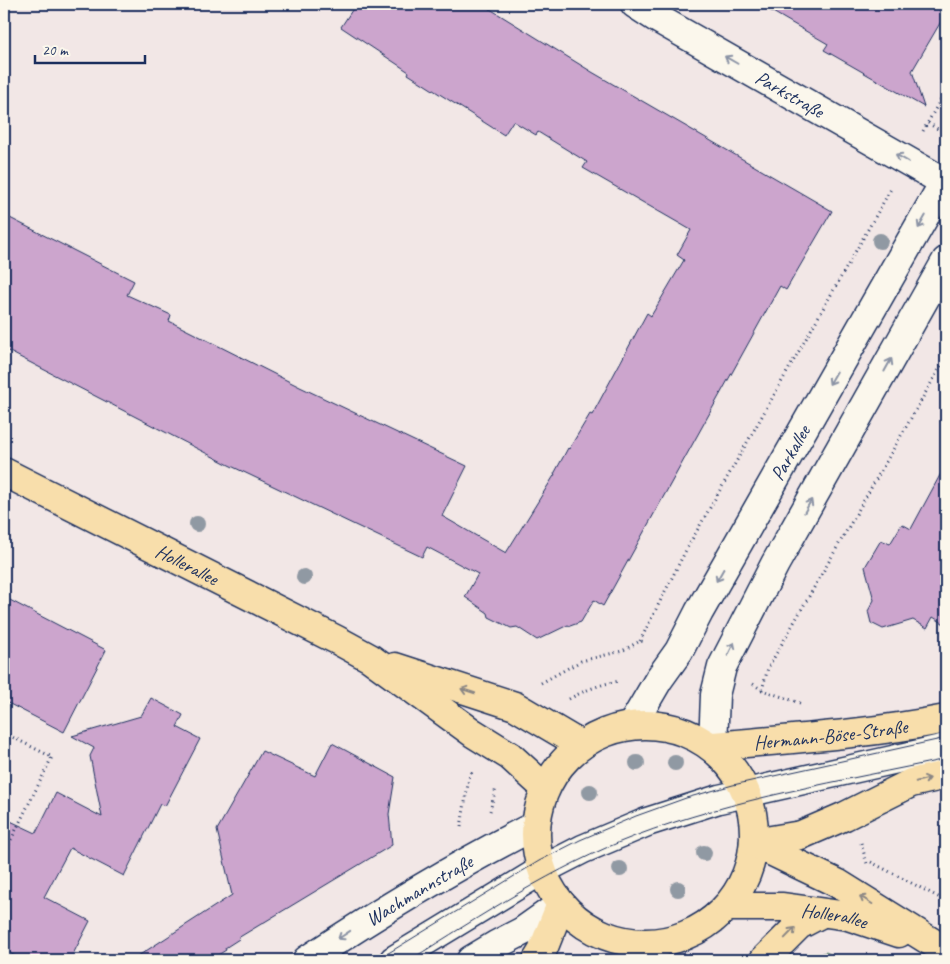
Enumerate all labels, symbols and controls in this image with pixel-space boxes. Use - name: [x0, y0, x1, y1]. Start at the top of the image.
- scale bar: [35, 32, 145, 64]
- text: 20 m: [42, 41, 69, 60]
- one-way arrow: [724, 55, 738, 65]
- street label: Parkstraße: [751, 64, 830, 124]
- one-way arrow: [895, 153, 910, 163]
- one-way arrow: [917, 214, 927, 229]
- one-way arrow: [883, 357, 893, 372]
- one-way arrow: [828, 371, 838, 386]
- street label: Parkallee: [764, 419, 816, 485]
- one-way arrow: [804, 499, 813, 514]
- street label: Hollerallee: [152, 538, 224, 591]
- one-way arrow: [715, 567, 725, 582]
- one-way arrow: [727, 642, 736, 657]
- one-way arrow: [461, 686, 477, 695]
- street label: Hermann-Böse-Straße: [753, 713, 910, 755]
- one-way arrow: [915, 775, 931, 784]
- street label: Wachmannstraße: [361, 848, 478, 932]
- one-way arrow: [859, 894, 873, 904]
- street label: Hollerallee: [800, 897, 872, 935]
- one-way arrow: [784, 927, 796, 939]
- one-way arrow: [338, 931, 352, 941]

